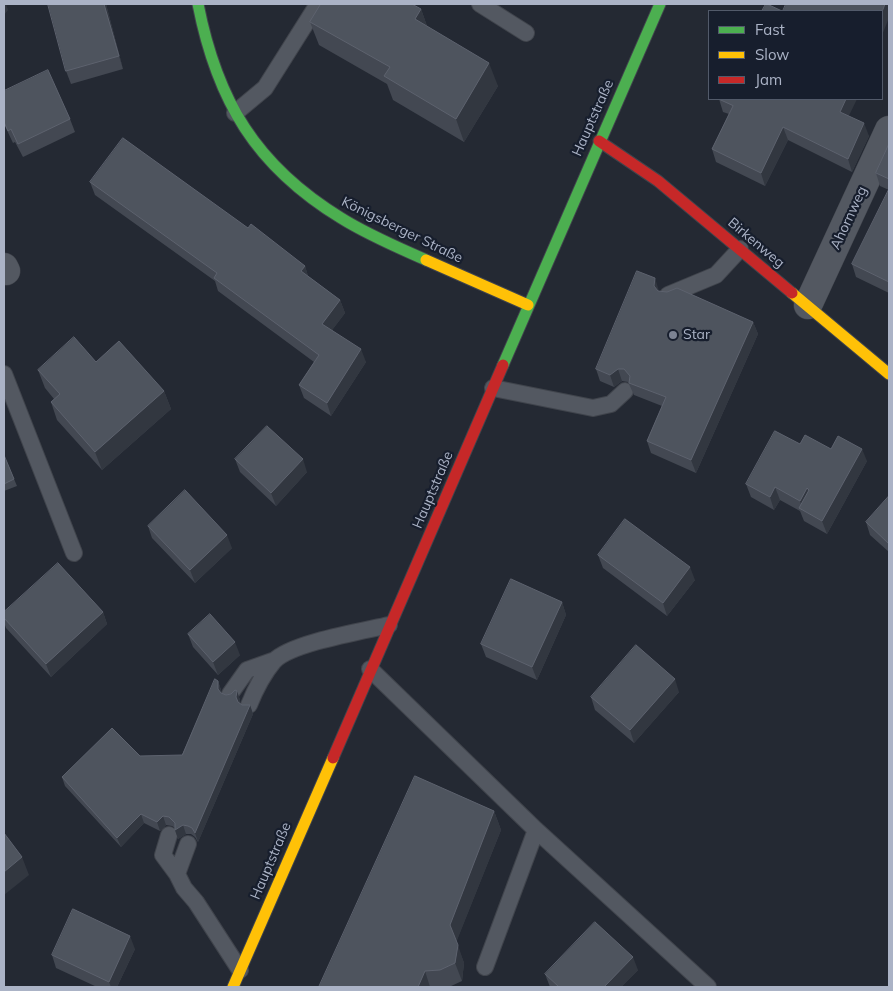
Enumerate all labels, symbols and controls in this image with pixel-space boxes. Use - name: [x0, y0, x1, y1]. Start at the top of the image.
- legend: [708, 10, 883, 100]
- text: Fast: [755, 20, 785, 39]
- text: Slow: [755, 45, 789, 64]
- text: Jam: [755, 70, 782, 89]
- street label: Hauptstraße: [569, 77, 617, 159]
- street label: Ahornweg: [827, 184, 871, 252]
- street label: Königsberger Straße: [339, 193, 465, 267]
- street label: Birkenweg: [724, 214, 788, 272]
- place label: Star: [683, 327, 710, 343]
- marker: Star: [667, 329, 679, 341]
- street label: Hauptstraße: [409, 449, 457, 531]
- street label: Hauptstraße: [247, 820, 295, 902]

